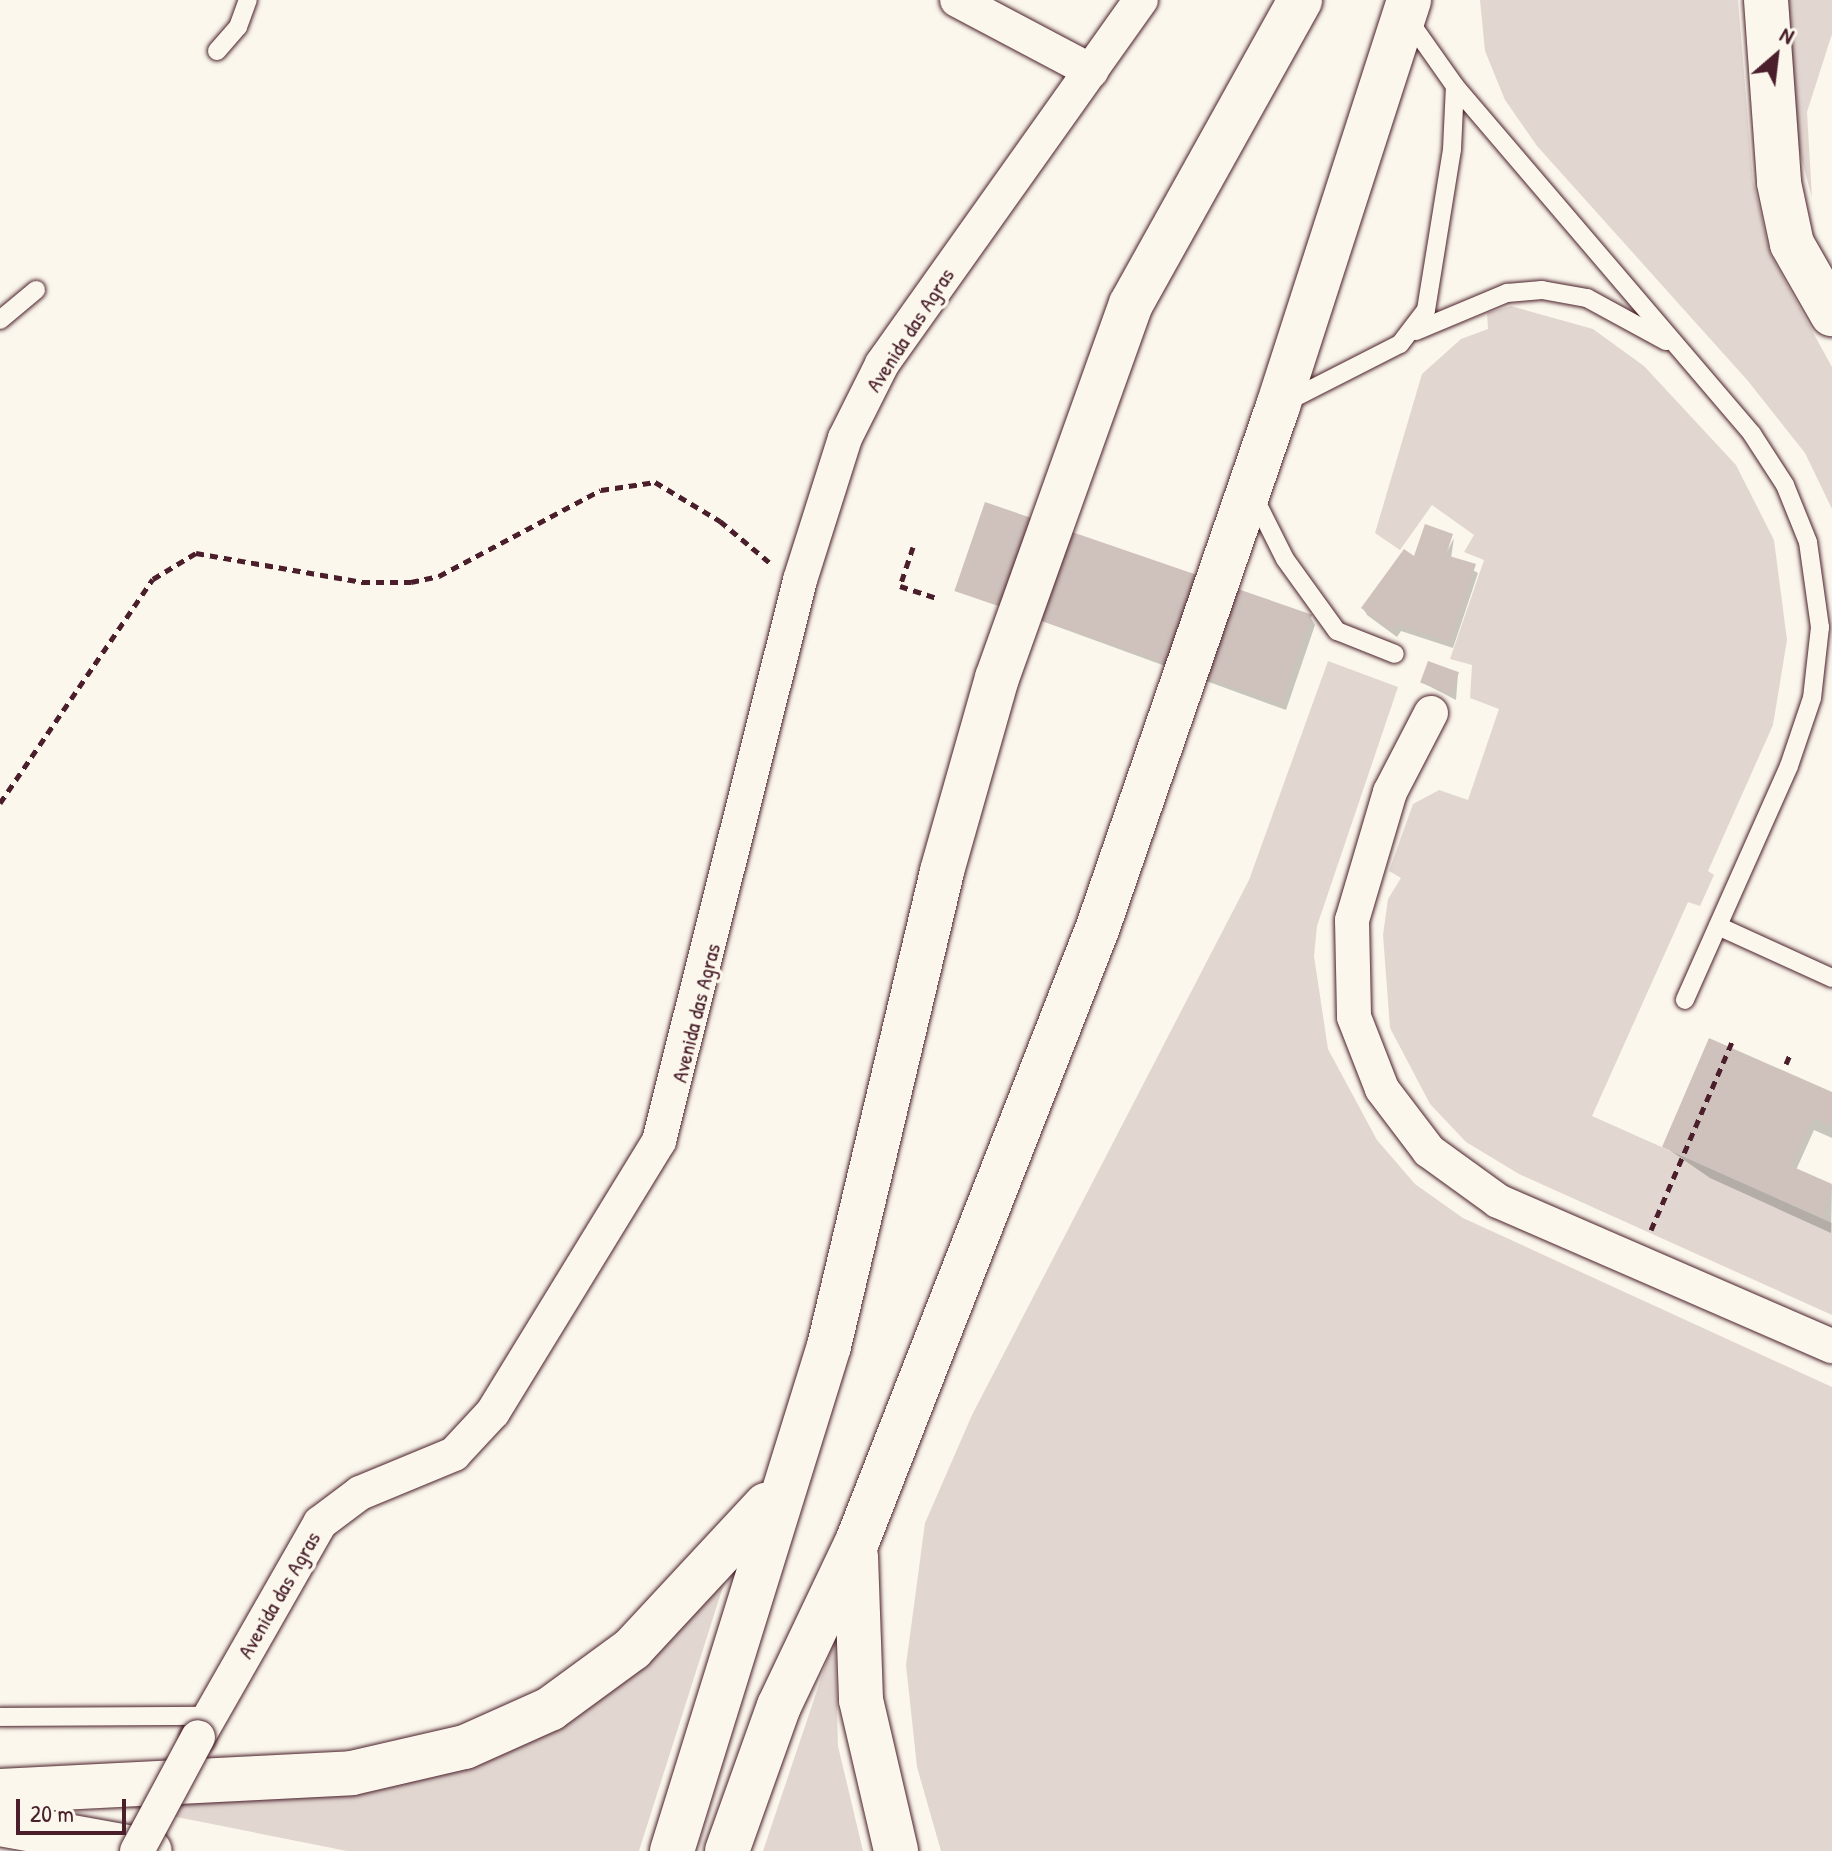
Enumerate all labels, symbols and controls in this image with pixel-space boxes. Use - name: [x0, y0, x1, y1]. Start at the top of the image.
- north arrow: [1736, 16, 1816, 96]
- text: N: [1775, 19, 1799, 51]
- street label: Avenida das Agras: [860, 263, 960, 397]
- street label: Avenida das Agras: [666, 941, 726, 1085]
- street label: Avenida das Agras: [232, 1527, 326, 1663]
- scale bar: [20, 1783, 130, 1833]
- text: 20 m: [30, 1797, 74, 1829]

